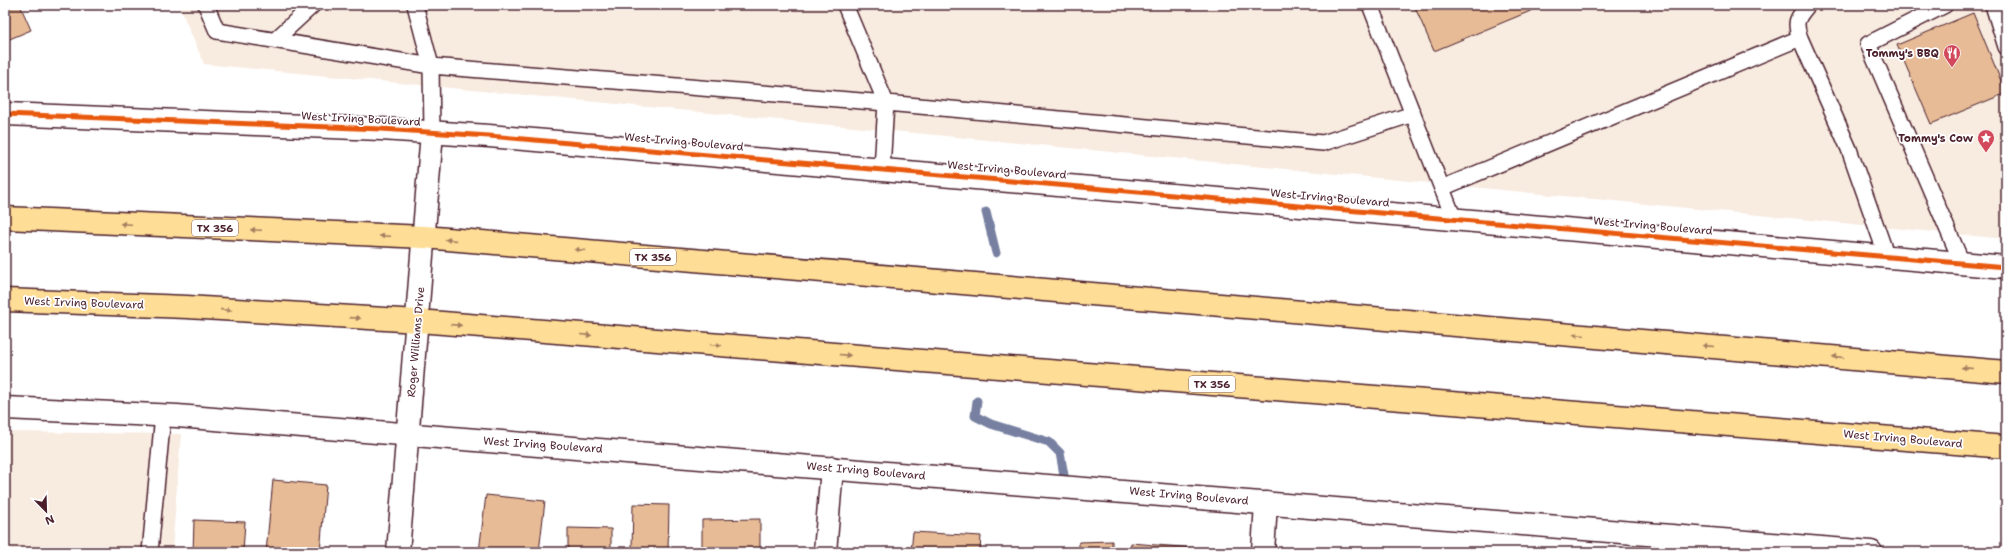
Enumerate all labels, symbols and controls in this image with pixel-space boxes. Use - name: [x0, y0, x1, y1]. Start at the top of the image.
- restaurant icon: Tommy's BBQ: [1942, 43, 1962, 68]
- place label: Tommy's BBQ: [1866, 46, 1939, 61]
- street label: West Irving Boulevard: [301, 108, 421, 130]
- place icon: Tommy's Cow: [1976, 128, 1996, 153]
- street label: West Irving Boulevard: [624, 129, 744, 155]
- place label: Tommy's Cow: [1898, 131, 1973, 146]
- street label: West Irving Boulevard: [947, 157, 1067, 183]
- street label: West Irving Boulevard: [1270, 185, 1390, 211]
- street label: West Irving Boulevard: [1593, 213, 1713, 239]
- one-way arrow: [120, 220, 132, 227]
- road number: TX 356: [192, 220, 238, 236]
- one-way arrow: [250, 226, 262, 233]
- one-way arrow: [379, 232, 391, 239]
- one-way arrow: [445, 236, 457, 243]
- one-way arrow: [574, 247, 586, 254]
- road number: TX 356: [630, 249, 676, 265]
- street label: Roger Williams Drive: [404, 286, 428, 398]
- street label: West Irving Boulevard: [24, 293, 144, 313]
- one-way arrow: [220, 306, 232, 313]
- one-way arrow: [349, 314, 361, 321]
- one-way arrow: [450, 321, 462, 328]
- one-way arrow: [580, 331, 592, 338]
- one-way arrow: [1573, 332, 1585, 339]
- one-way arrow: [710, 342, 722, 349]
- one-way arrow: [1702, 343, 1714, 350]
- one-way arrow: [839, 352, 851, 359]
- one-way arrow: [1832, 354, 1844, 361]
- one-way arrow: [1961, 365, 1973, 372]
- road number: TX 356: [1189, 376, 1235, 392]
- street label: West Irving Boulevard: [1843, 426, 1963, 452]
- street label: West Irving Boulevard: [483, 433, 603, 457]
- street label: West Irving Boulevard: [806, 458, 926, 484]
- street label: West Irving Boulevard: [1129, 483, 1249, 509]
- north arrow: [26, 491, 66, 531]
- text: N: [43, 511, 57, 528]

